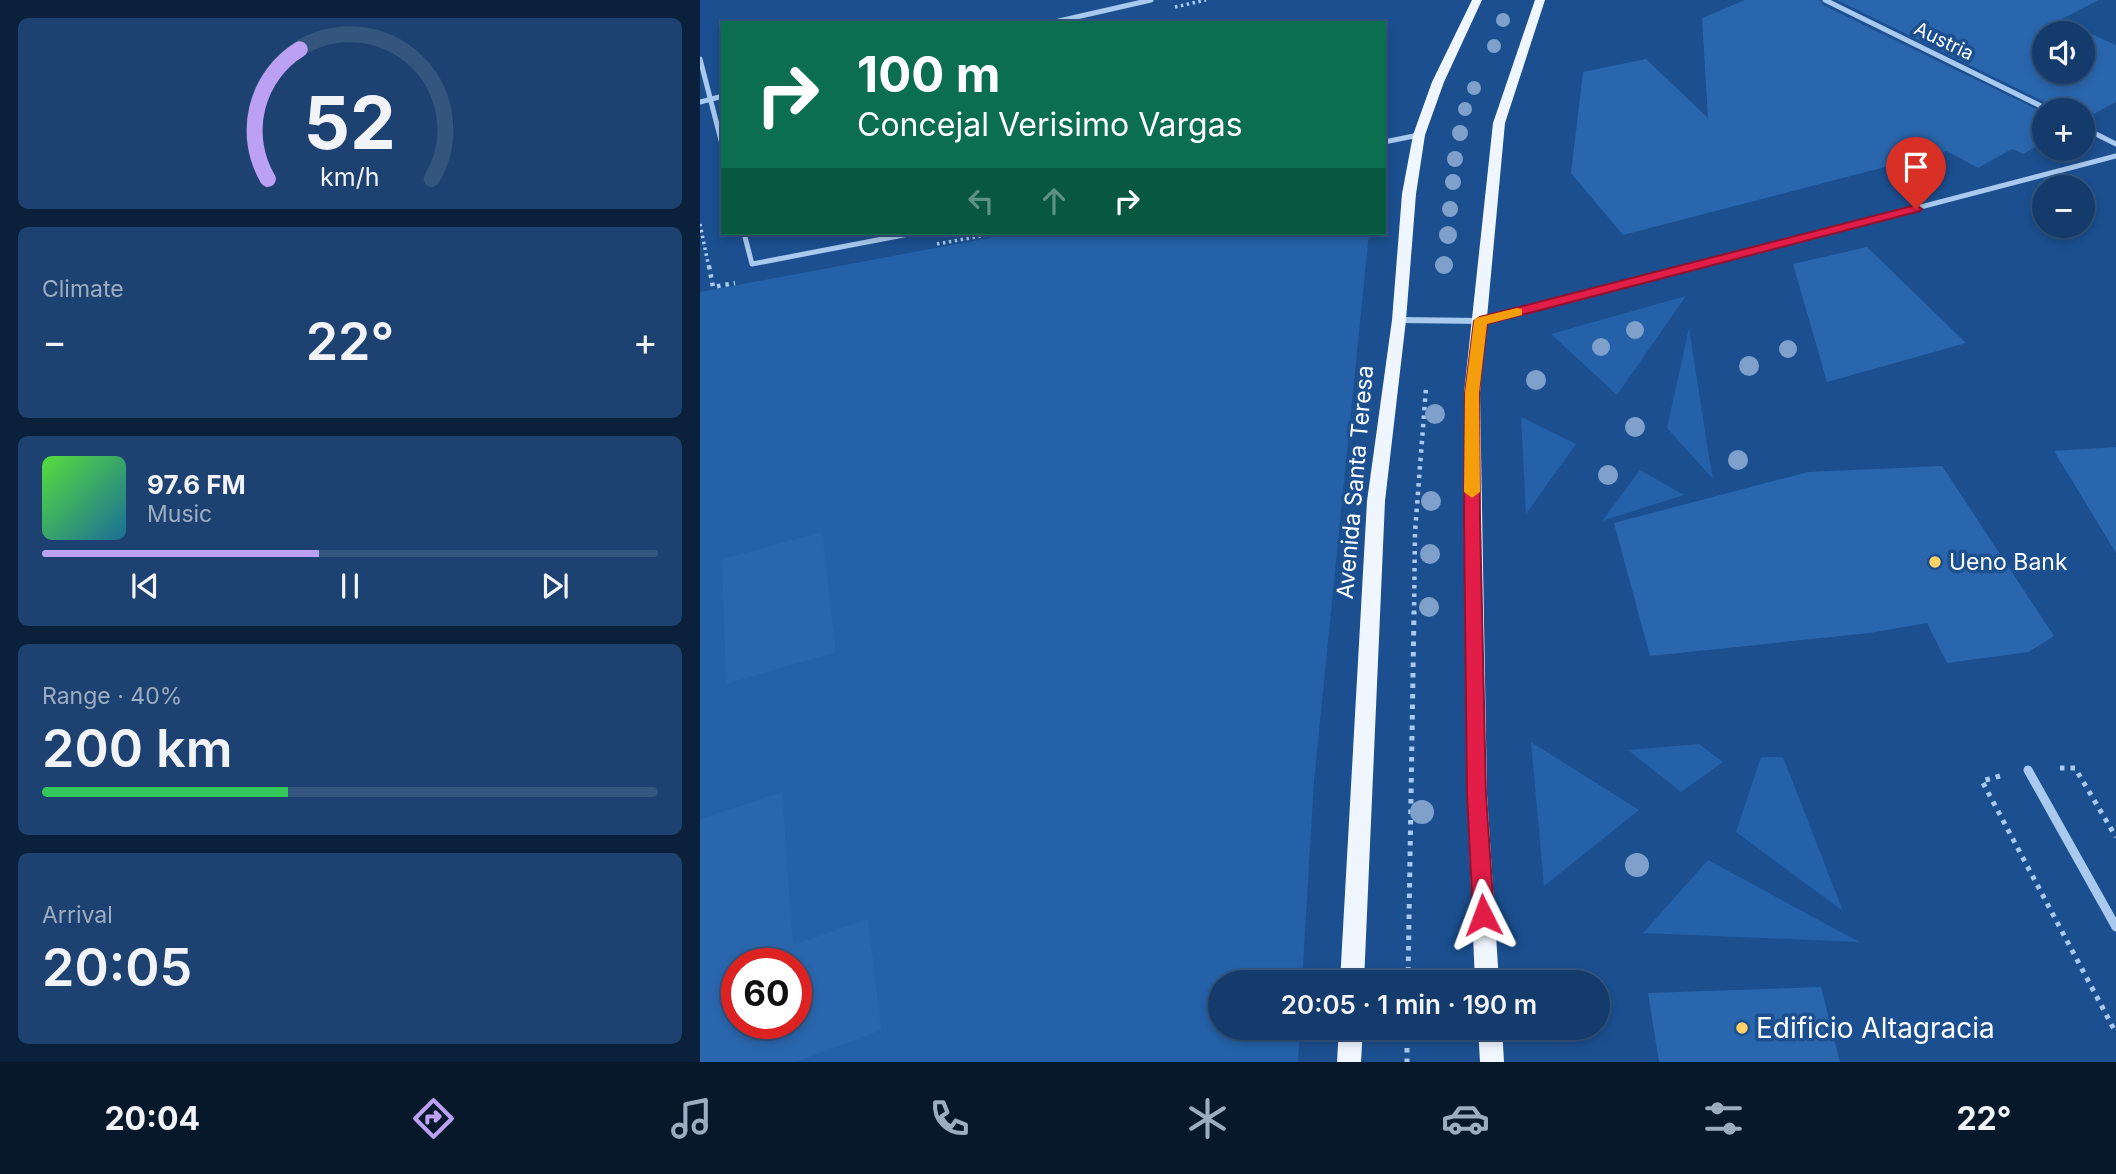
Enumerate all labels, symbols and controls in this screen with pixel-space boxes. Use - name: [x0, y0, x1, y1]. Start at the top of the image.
- street label: Austria: [1911, 17, 1977, 65]
- map controls: [2032, 21, 2095, 238]
- button: sound: [2032, 21, 2095, 84]
- text: 100 m: [857, 45, 1001, 104]
- icon: right: [742, 49, 833, 140]
- text: 52: [304, 79, 396, 168]
- button: +: [2032, 98, 2095, 161]
- text: Concejal Verisimo Vargas: [857, 105, 1243, 144]
- pin: [1886, 137, 1946, 209]
- icon: arrive: [1897, 148, 1935, 186]
- text: km/h: [320, 162, 380, 192]
- button: −: [2032, 175, 2095, 238]
- icon: left: [962, 182, 1000, 220]
- icon: ahead: [1035, 182, 1073, 220]
- icon: right: [1108, 182, 1146, 220]
- text: Climate: [42, 275, 124, 303]
- text: 22°: [306, 310, 394, 373]
- text: −: [42, 318, 67, 364]
- text: +: [633, 318, 658, 364]
- street label: Avenida Santa Teresa: [1331, 364, 1379, 600]
- text: 97.6 FM: [147, 469, 246, 500]
- text: Music: [147, 500, 212, 528]
- place label: Ueno Bank: [1949, 548, 2068, 576]
- marker: Ueno Bank: [1927, 554, 1943, 570]
- icon: previous: [126, 567, 164, 605]
- icon: pause: [331, 567, 369, 605]
- icon: next: [536, 567, 574, 605]
- text: Range · 40%: [42, 682, 182, 710]
- text: 200 km: [42, 717, 233, 780]
- position arrow: [1446, 878, 1520, 952]
- text: Arrival: [42, 901, 113, 929]
- text: 20:05: [42, 936, 192, 999]
- speed limit sign: 60: [721, 948, 812, 1039]
- text: 20:05 · 1 min · 190 m: [1281, 989, 1537, 1020]
- place label: Edificio Altagracia: [1756, 1011, 1995, 1045]
- marker: Edificio Altagracia: [1734, 1020, 1750, 1036]
- icon: directions: [409, 1094, 458, 1143]
- icon: music: [667, 1094, 716, 1143]
- icon: phone: [925, 1094, 974, 1143]
- icon: climate: [1183, 1094, 1232, 1143]
- icon: car: [1441, 1094, 1490, 1143]
- icon: filters: [1699, 1094, 1748, 1143]
- text: 20:04: [104, 1099, 200, 1138]
- text: 22°: [1956, 1099, 2011, 1138]

